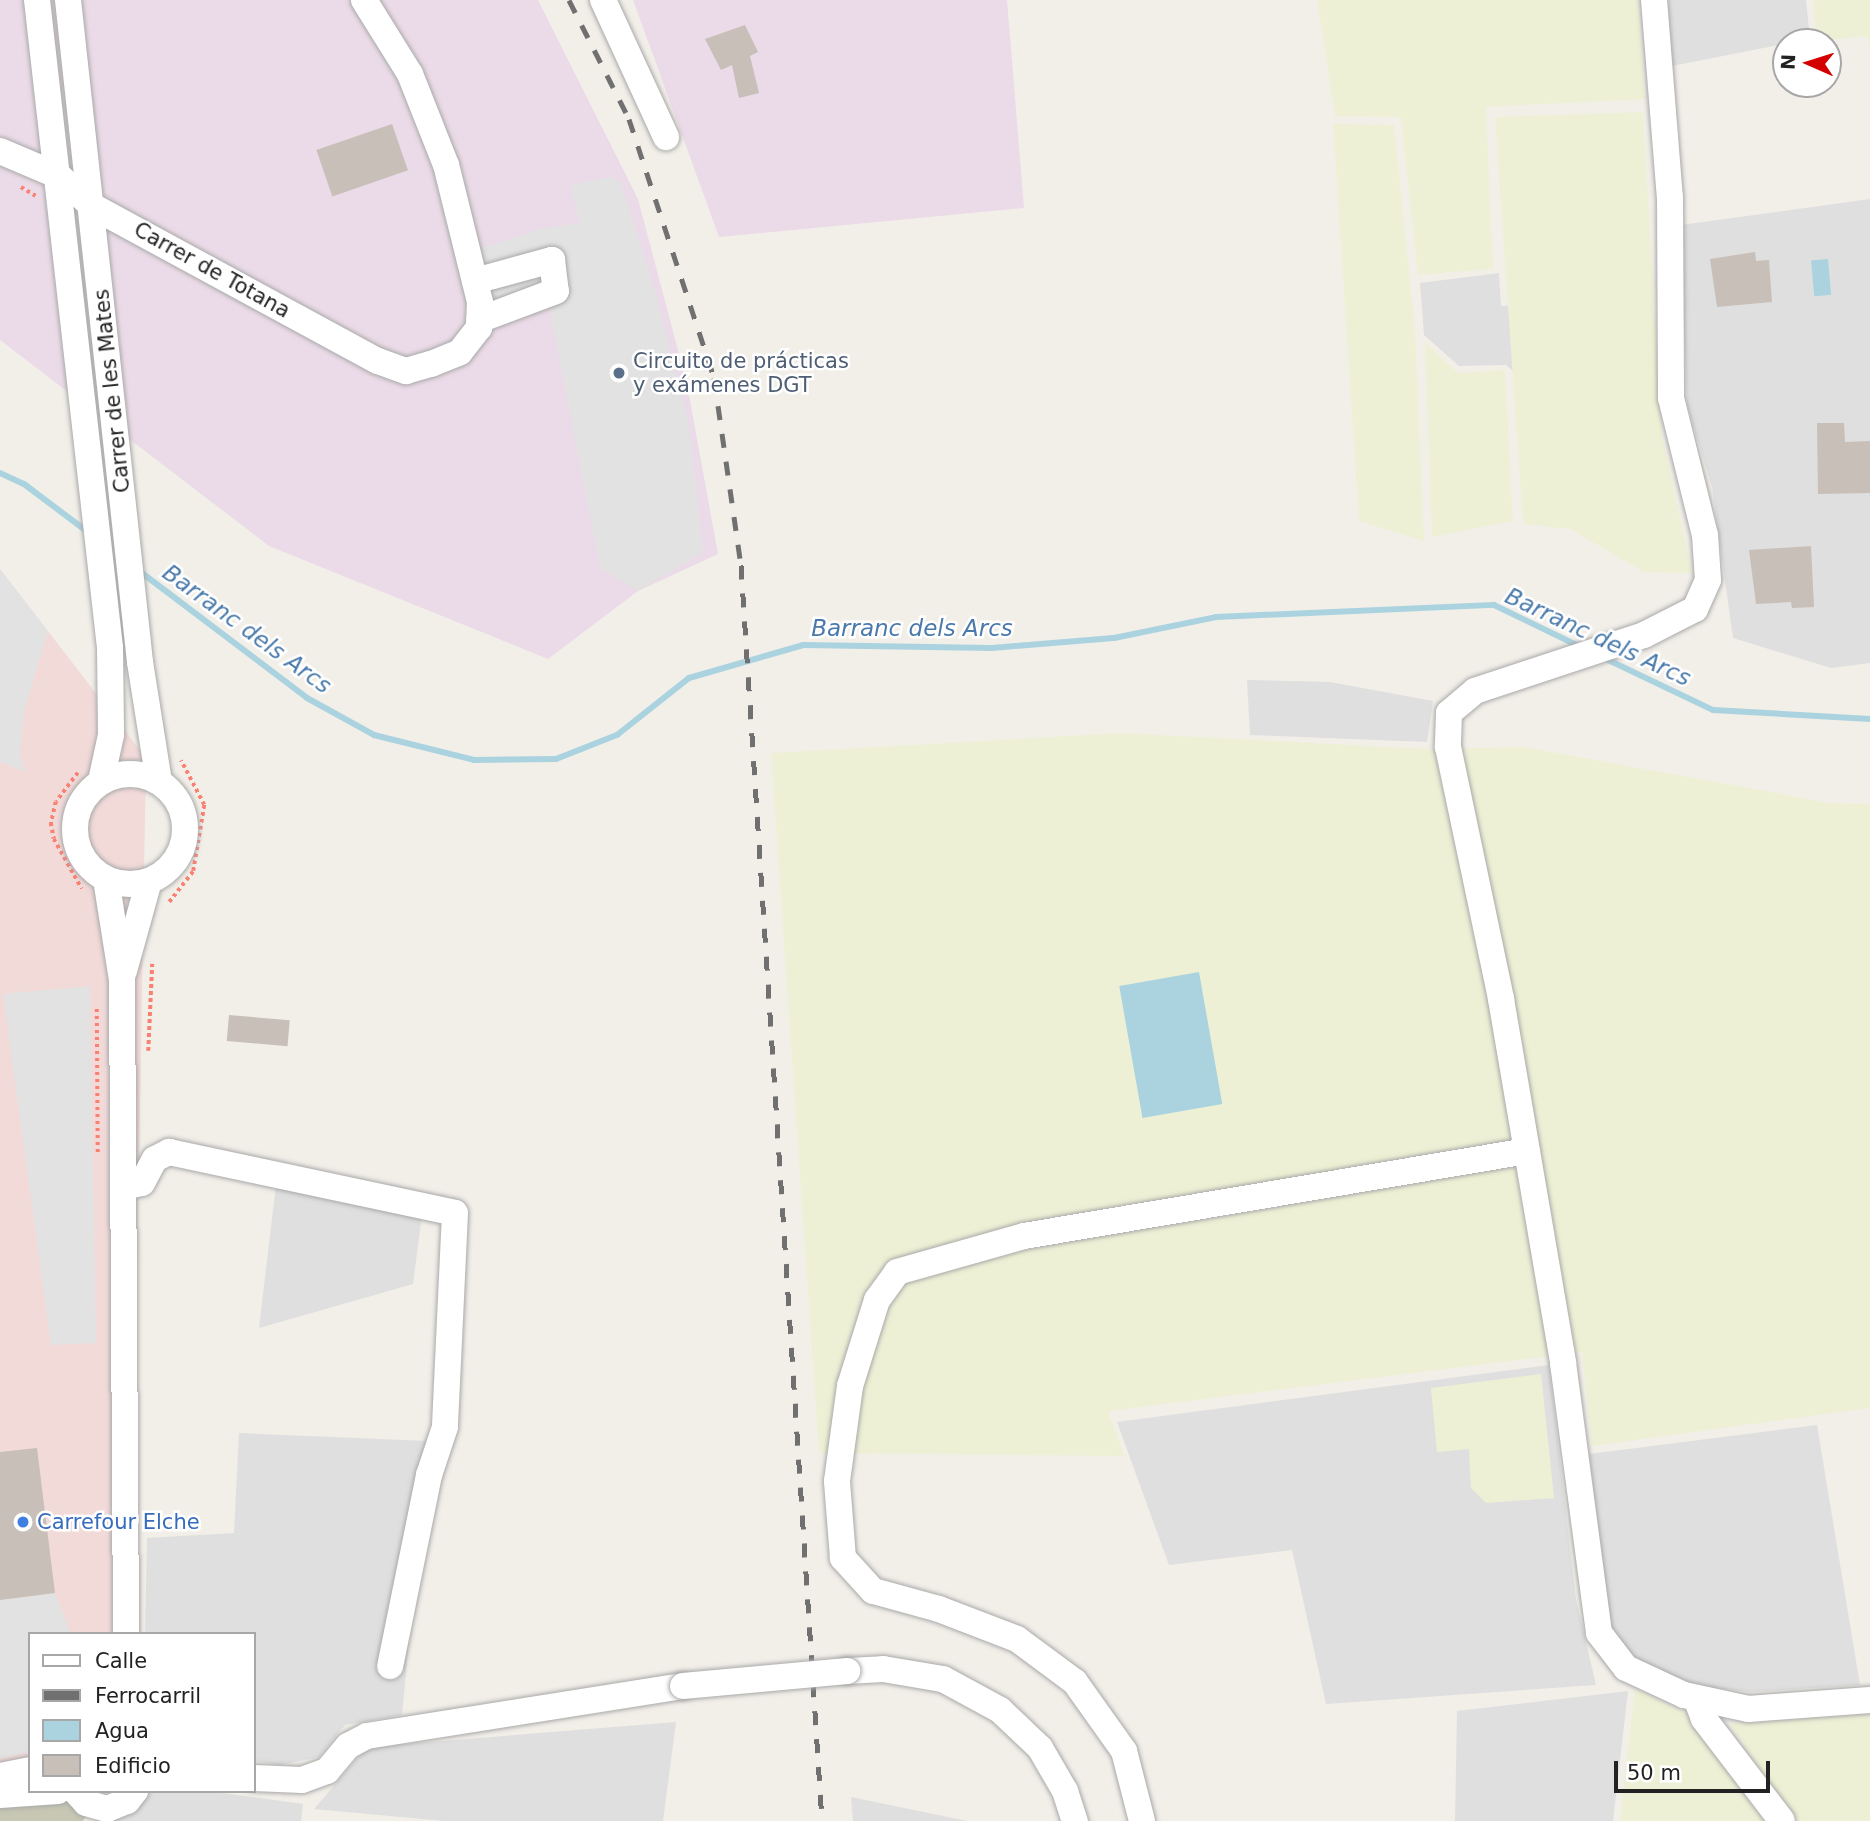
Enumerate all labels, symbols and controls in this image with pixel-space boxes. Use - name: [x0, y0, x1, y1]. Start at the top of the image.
- north arrow: [1772, 28, 1842, 98]
- text: N: [1777, 53, 1799, 71]
- street label: Carrer de Totana: [130, 217, 294, 323]
- street label: Carrer de les Mates: [89, 288, 135, 494]
- place label: Circuito de prácticas y exámenes DGT: [633, 348, 849, 398]
- marker: Circuito de prácticas y exámenes DGT: [611, 365, 627, 381]
- water label: Barranc dels Arcs: [157, 559, 337, 699]
- water label: Barranc dels Arcs: [1501, 582, 1695, 692]
- water label: Barranc dels Arcs: [811, 614, 1013, 642]
- place label: Carrefour Elche: [37, 1509, 200, 1535]
- marker: Carrefour Elche: [15, 1514, 31, 1530]
- legend: [28, 1632, 256, 1793]
- text: Calle: [95, 1649, 147, 1673]
- text: Ferrocarril: [95, 1684, 201, 1708]
- text: Agua: [95, 1719, 149, 1743]
- scale bar: [1618, 1748, 1774, 1792]
- text: Edificio: [95, 1754, 171, 1778]
- text: 50 m: [1627, 1761, 1681, 1785]

